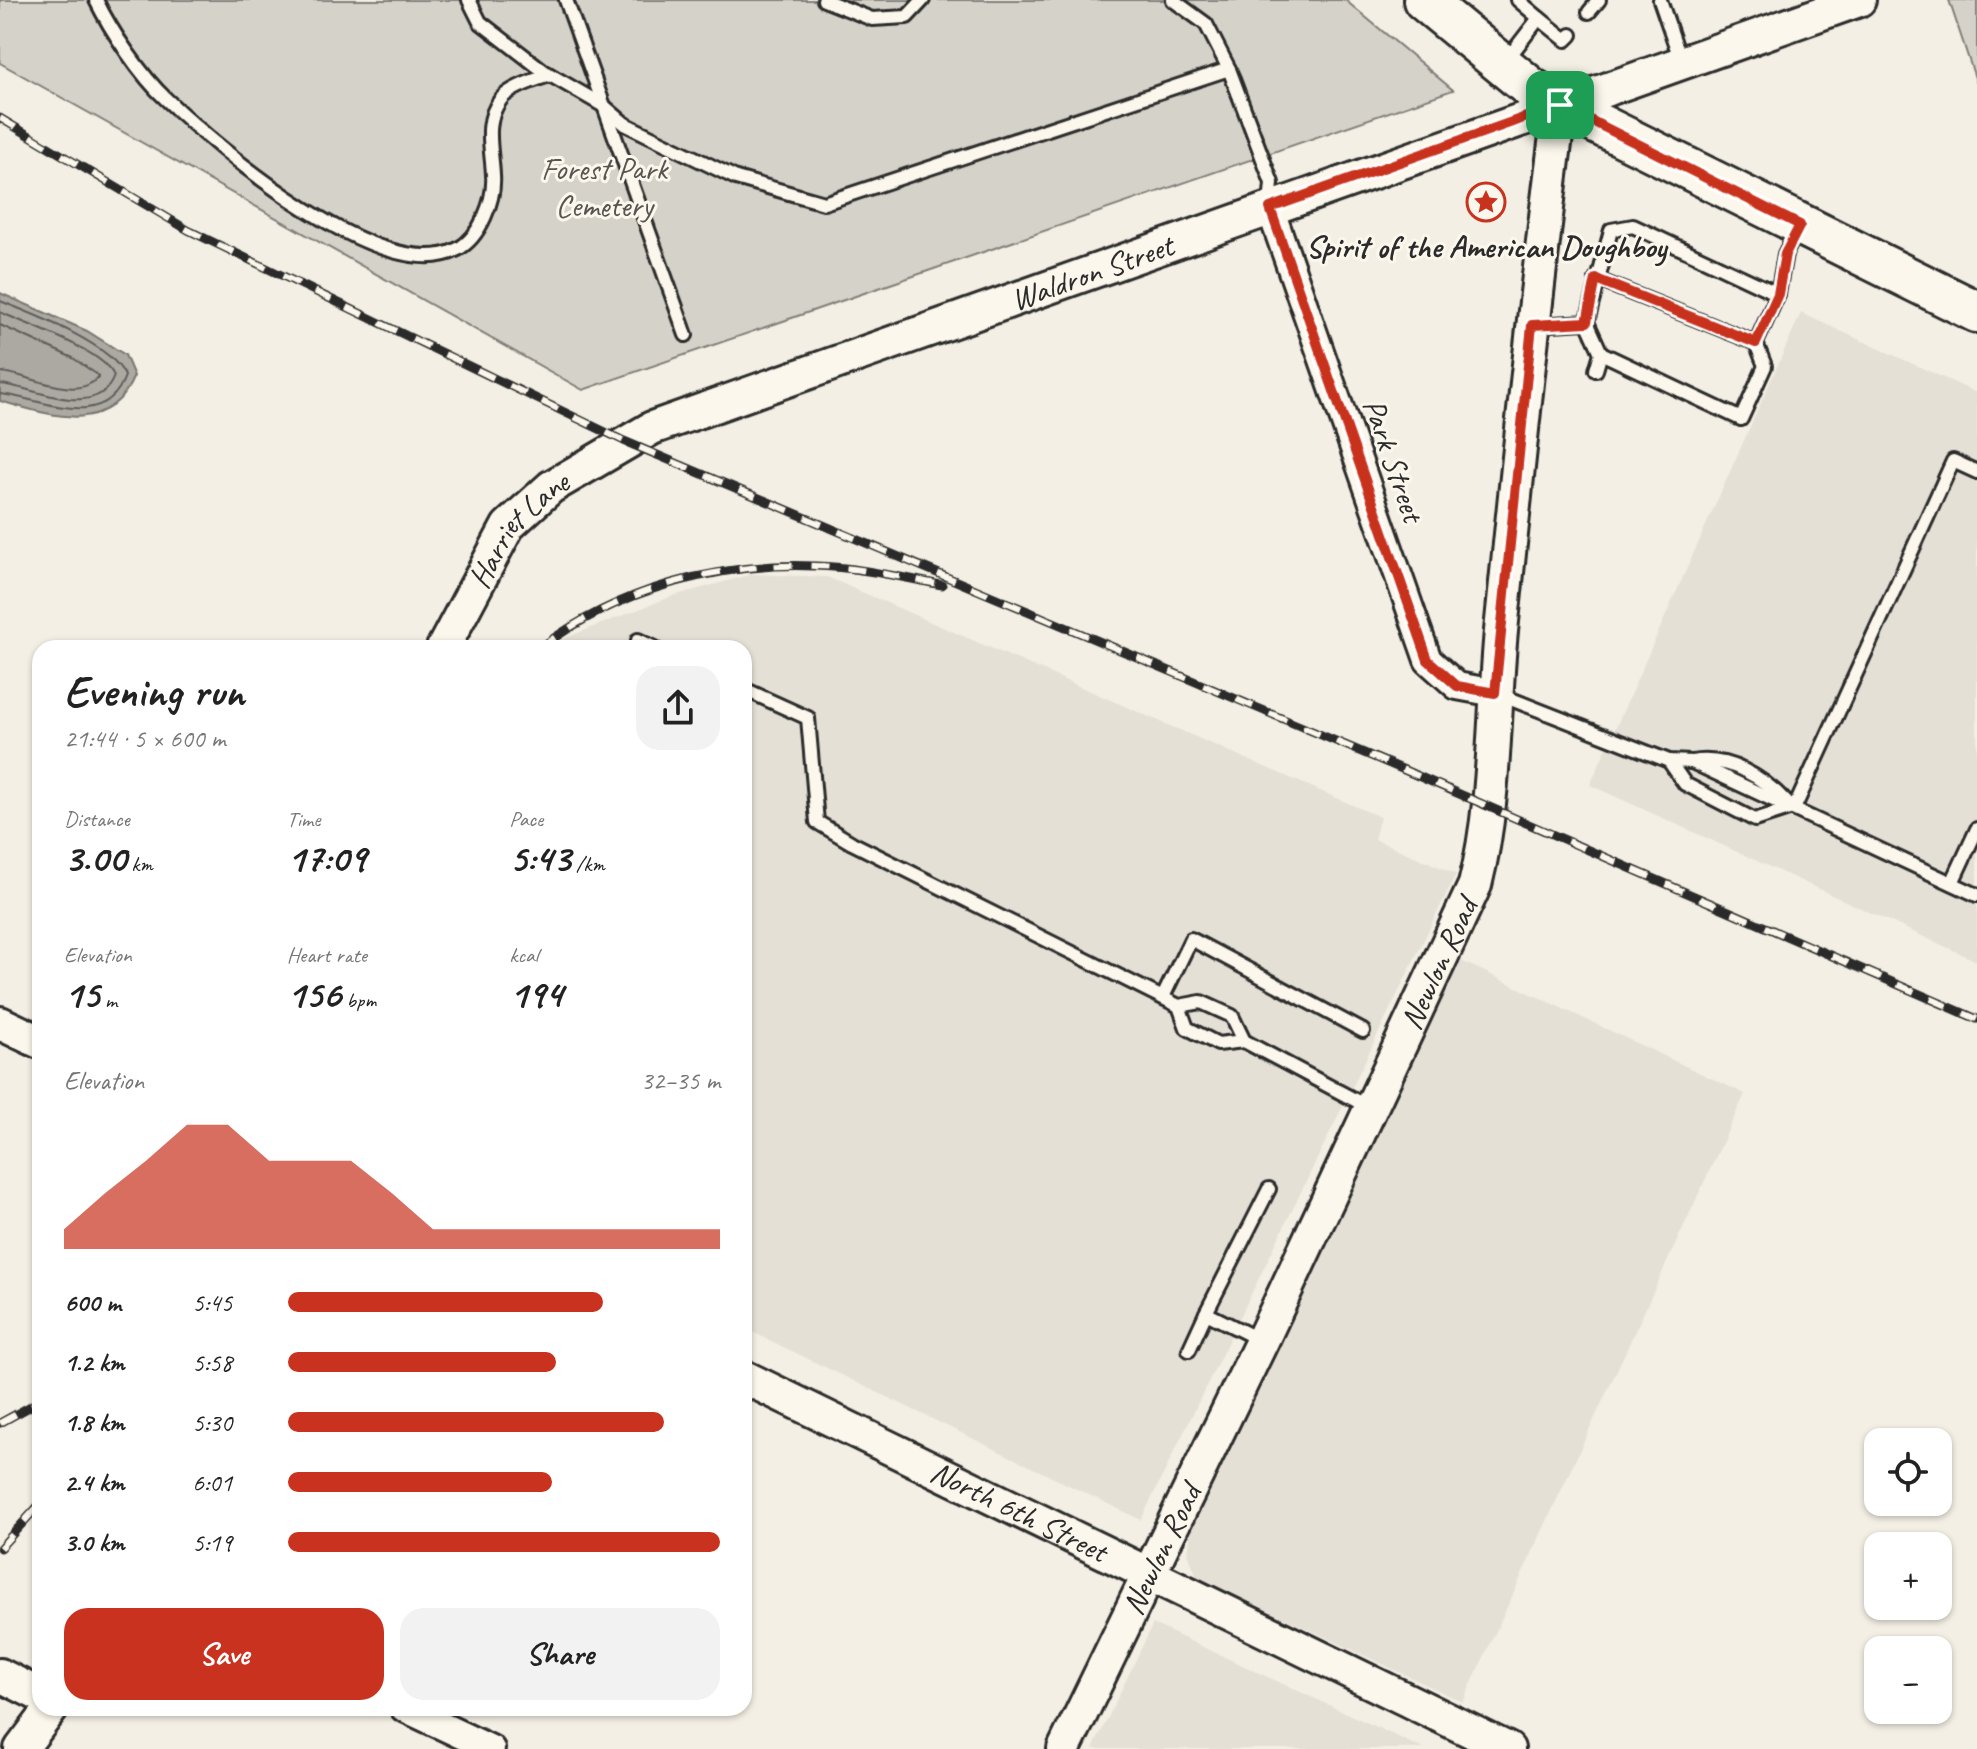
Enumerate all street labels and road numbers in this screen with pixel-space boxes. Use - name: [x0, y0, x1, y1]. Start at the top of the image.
- street label: Waldron Street: [1006, 224, 1182, 320]
- street label: Park Street: [1353, 393, 1435, 530]
- street label: Harriet Lane: [459, 460, 578, 595]
- street label: Newlon Road: [1391, 888, 1489, 1036]
- street label: North 6th Street: [924, 1451, 1117, 1573]
- street label: Newlon Road: [1112, 1474, 1212, 1621]

